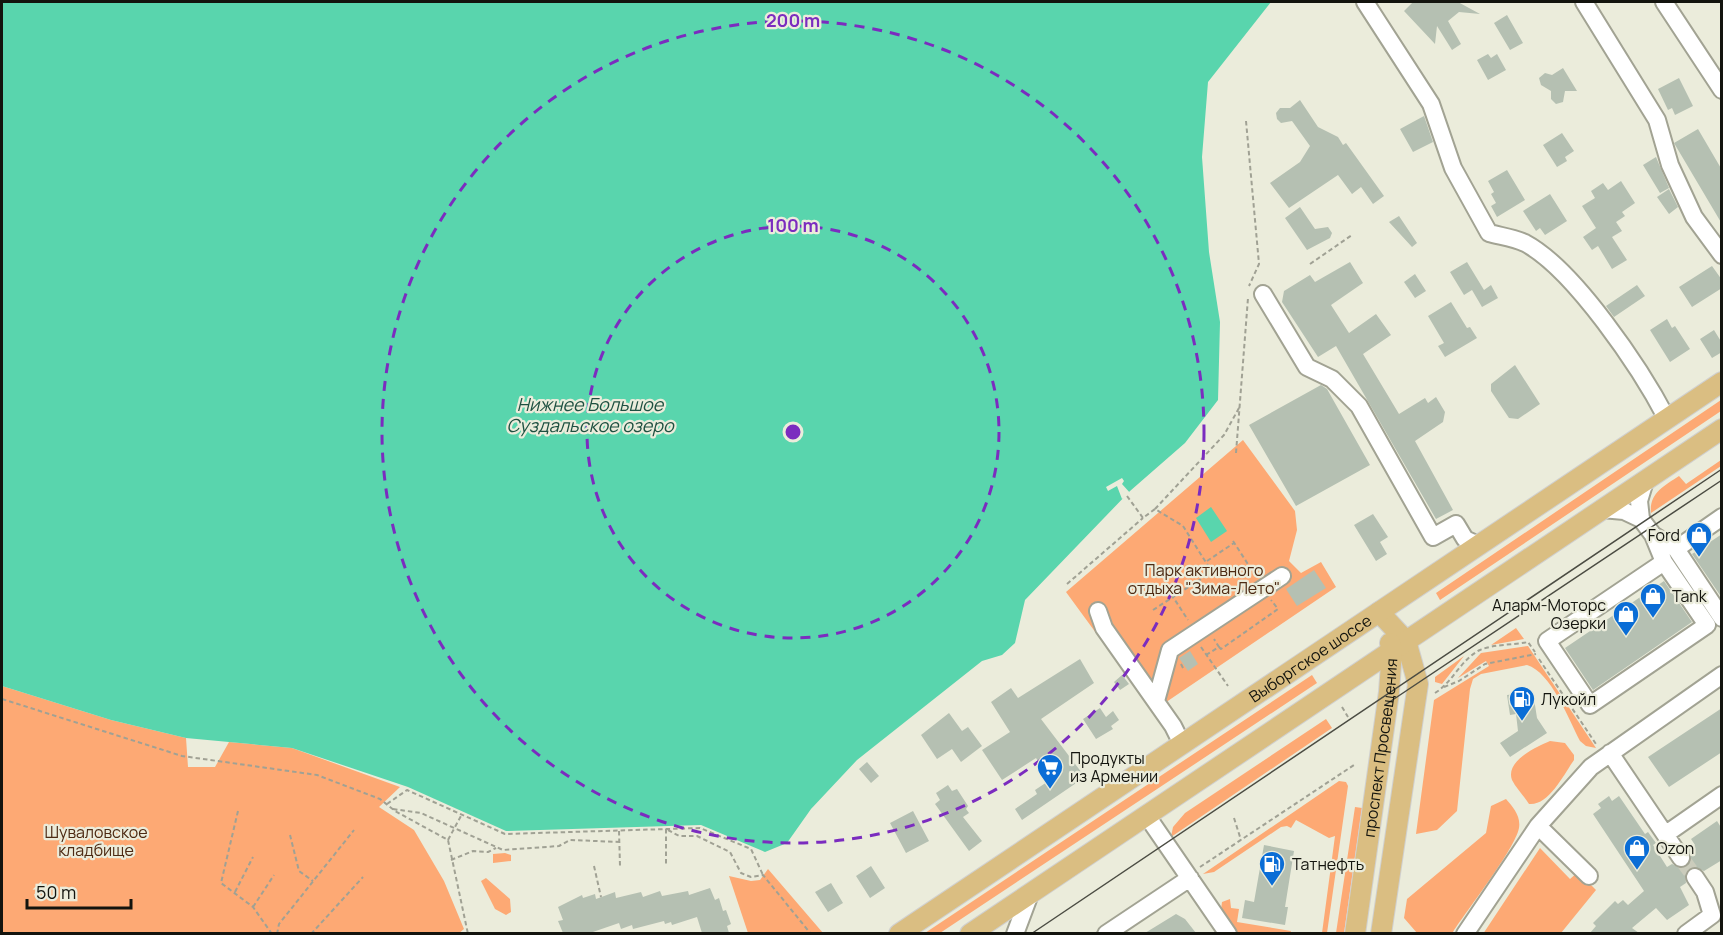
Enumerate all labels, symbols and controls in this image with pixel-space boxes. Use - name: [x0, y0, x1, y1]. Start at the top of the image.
- text: 200 m: [766, 8, 820, 32]
- text: 100 m: [767, 213, 819, 237]
- water label: Нижнее Большое Суздальское озеро: [506, 392, 675, 437]
- centre of rings: [783, 422, 803, 442]
- shop icon: Ford: [1684, 520, 1714, 558]
- place label: Ford: [1648, 524, 1680, 546]
- park label: Парк активного отдыха "Зима-Лето": [1128, 559, 1280, 599]
- shop icon: Tank: [1638, 581, 1668, 619]
- place label: Tank: [1672, 585, 1708, 607]
- place label: Аларм-Моторс Озерки: [1492, 594, 1606, 634]
- shop icon: Аларм-Моторс Озерки: [1611, 599, 1641, 637]
- street label: Выборгское шоссе: [1244, 609, 1376, 707]
- street label: проспект Просвещения: [1358, 657, 1402, 839]
- fuel station icon: Лукойл: [1507, 684, 1537, 722]
- place label: Лукойл: [1541, 688, 1596, 710]
- place label: Продукты из Армении: [1070, 747, 1158, 787]
- supermarket icon: Продукты из Армении: [1035, 752, 1065, 790]
- park label: Шуваловское кладбище: [44, 821, 148, 861]
- shop icon: Ozon: [1622, 833, 1652, 871]
- place label: Ozon: [1656, 837, 1694, 859]
- fuel station icon: Татнефть: [1257, 849, 1287, 887]
- place label: Татнефть: [1292, 853, 1364, 875]
- scale bar: [27, 872, 130, 910]
- text: 50 m: [36, 880, 76, 904]

